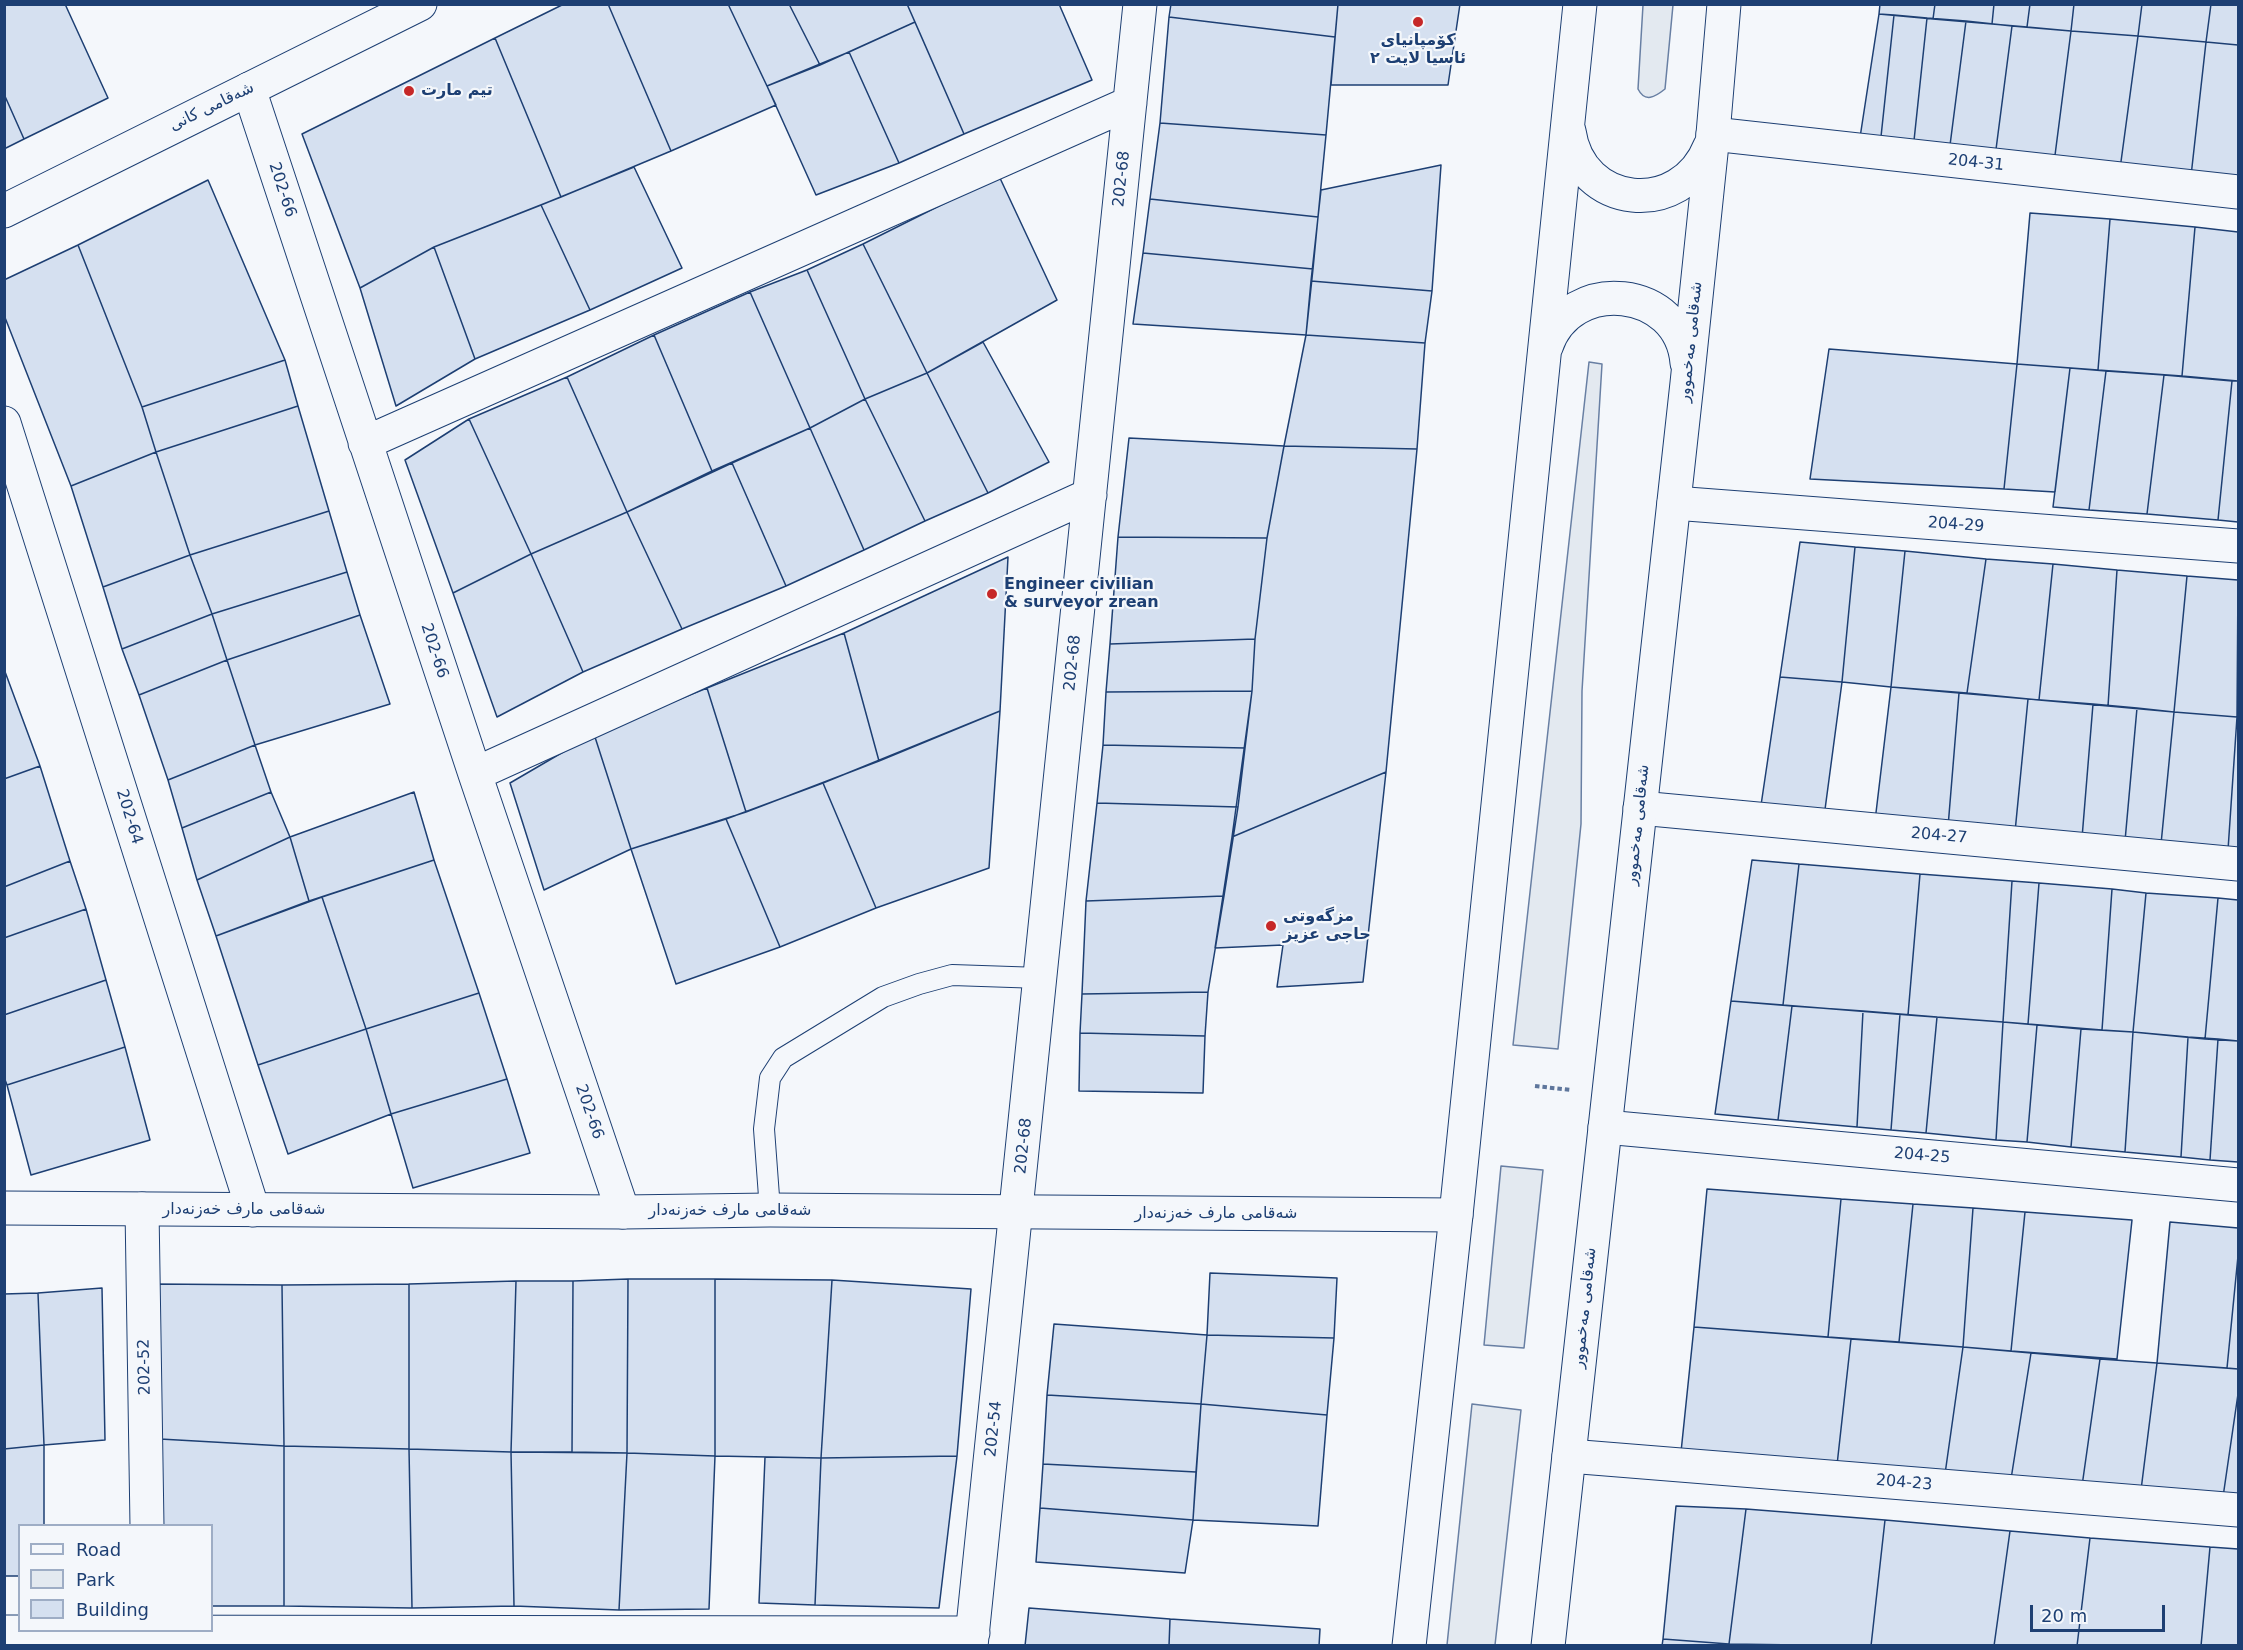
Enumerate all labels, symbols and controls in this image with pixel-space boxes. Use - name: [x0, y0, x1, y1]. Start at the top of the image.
- marker: کۆمپانیای ئاسیا لایت ٢: [1411, 15, 1425, 29]
- place label: کۆمپانیای ئاسیا لایت ٢: [1370, 31, 1466, 69]
- street label: شەقامی کانی: [167, 78, 257, 136]
- place label: تيم مارت: [421, 81, 493, 101]
- marker: تيم مارت: [402, 84, 416, 98]
- street label: 202-68: [1109, 150, 1135, 208]
- street label: 204-31: [1947, 150, 2005, 176]
- street label: 202-66: [264, 160, 300, 220]
- street label: شەقامی مەخموور: [1675, 281, 1707, 403]
- street label: 204-29: [1927, 513, 1985, 537]
- place label: Engineer civilian & surveyor zrean: [1004, 575, 1159, 613]
- marker: Engineer civilian & surveyor zrean: [985, 587, 999, 601]
- street label: 202-66: [416, 621, 452, 681]
- street label: 202-68: [1060, 634, 1086, 692]
- street label: شەقامی مەخموور: [1622, 764, 1654, 886]
- street label: 202-64: [112, 787, 146, 847]
- street label: 204-27: [1910, 824, 1968, 848]
- place label: مزگەوتی حاجی عزیز: [1283, 907, 1371, 945]
- marker: مزگەوتی حاجی عزیز: [1264, 919, 1278, 933]
- street label: 202-66: [571, 1082, 607, 1142]
- street label: 202-68: [1011, 1117, 1037, 1175]
- street label: 204-25: [1893, 1144, 1951, 1168]
- street label: شەقامی مارف خەزنەدار: [163, 1200, 325, 1220]
- street label: شەقامی مارف خەزنەدار: [649, 1201, 811, 1221]
- street label: شەقامی مارف خەزنەدار: [1135, 1204, 1297, 1224]
- street label: شەقامی مەخموور: [1569, 1247, 1601, 1369]
- street label: 202-52: [135, 1339, 155, 1395]
- street label: 202-54: [981, 1400, 1007, 1458]
- street label: 204-23: [1875, 1471, 1933, 1495]
- legend: [18, 1524, 213, 1632]
- text: Road: [76, 1539, 121, 1560]
- text: Park: [76, 1569, 115, 1590]
- scale bar: [2033, 1593, 2168, 1631]
- text: Building: [76, 1599, 149, 1620]
- text: 20 m: [2041, 1605, 2087, 1626]

